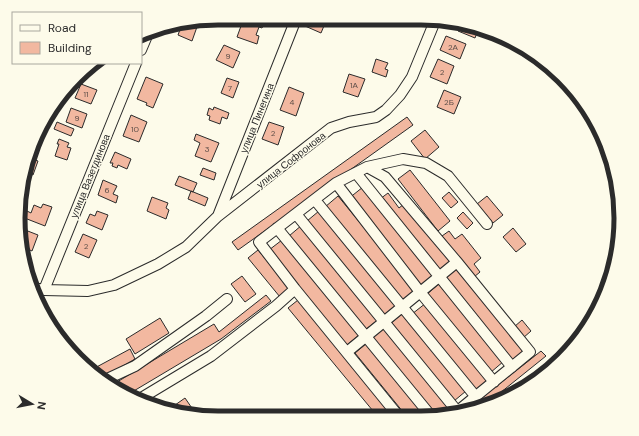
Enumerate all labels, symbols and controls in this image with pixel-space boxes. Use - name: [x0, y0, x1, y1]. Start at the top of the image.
- legend: [12, 12, 142, 64]
- text: Road: [48, 20, 76, 36]
- text: Building: [48, 40, 92, 56]
- house number: 2А: [448, 42, 459, 52]
- house number: 9: [225, 51, 231, 61]
- house number: 2: [440, 67, 445, 77]
- house number: 1А: [350, 80, 359, 90]
- street label: улица Пинегина: [237, 81, 277, 155]
- house number: 7: [228, 83, 232, 93]
- house number: 11: [84, 89, 89, 99]
- house number: 4: [290, 97, 295, 107]
- house number: 2Б: [444, 97, 454, 107]
- house number: 9: [74, 113, 80, 123]
- house number: 10: [131, 124, 140, 134]
- house number: 2: [271, 128, 276, 138]
- street label: улица Софронова: [254, 129, 328, 191]
- street label: улица Вазетдинова: [67, 132, 113, 220]
- house number: 3: [205, 144, 210, 154]
- house number: 6: [104, 185, 110, 195]
- house number: 2: [84, 241, 89, 251]
- north arrow: [12, 384, 52, 424]
- text: N: [34, 401, 49, 411]

